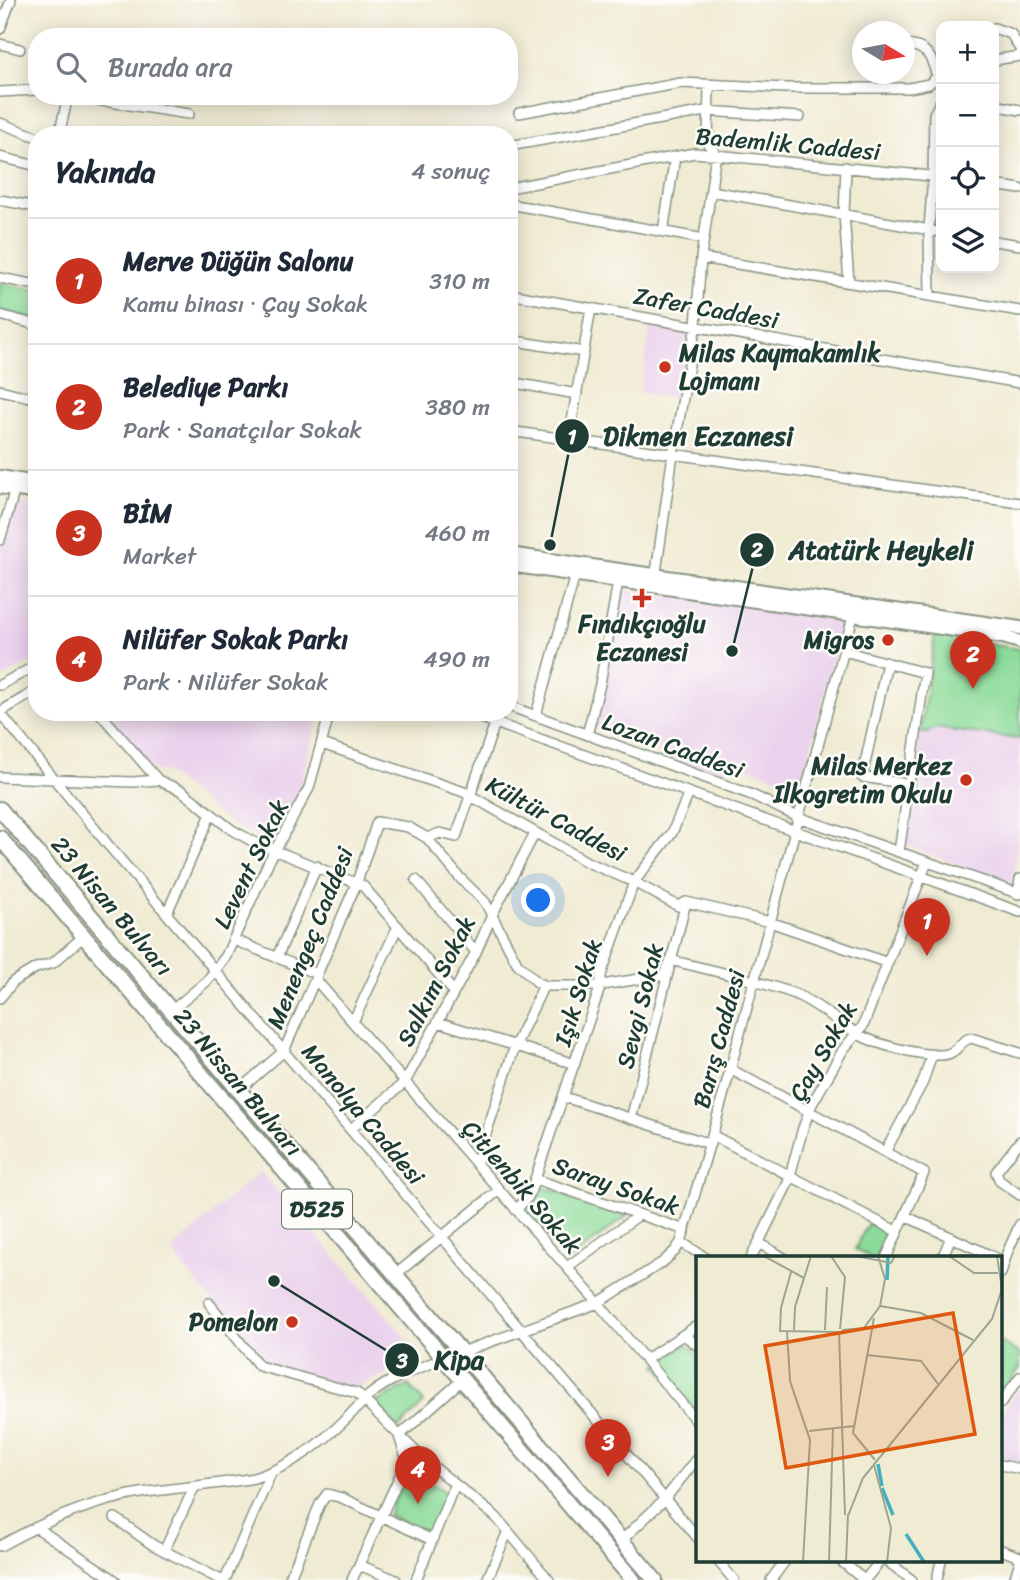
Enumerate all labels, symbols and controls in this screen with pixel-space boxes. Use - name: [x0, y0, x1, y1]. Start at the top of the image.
- north arrow: [852, 21, 915, 84]
- map controls: [936, 21, 999, 273]
- button: +: [936, 21, 999, 84]
- search box: [28, 28, 518, 105]
- text: Burada ara: [108, 44, 232, 90]
- icon: search: [52, 48, 90, 86]
- button: −: [936, 84, 999, 147]
- street label: Bademlik Caddesi: [694, 115, 883, 173]
- text: Yakında: [56, 145, 156, 199]
- button: locate: [936, 147, 999, 210]
- text: 4 sonuç: [411, 151, 490, 192]
- button: layers: [936, 210, 999, 273]
- text: Merve Düğün Salonu: [123, 238, 353, 284]
- text: 1: [74, 261, 84, 302]
- text: 310 m: [429, 261, 490, 302]
- street label: Zafer Caddesi: [630, 275, 783, 342]
- text: Kamu binası · Çay Sokak: [123, 284, 368, 325]
- place label: Milas Kaymakamlık Lojmanı: [678, 332, 881, 402]
- marker: Milas Kaymakamlık Lojmanı: [657, 359, 673, 375]
- text: Belediye Parkı: [123, 364, 288, 410]
- text: 2: [72, 387, 86, 428]
- text: 380 m: [425, 387, 490, 428]
- text: Park · Sanatçılar Sokak: [123, 410, 362, 451]
- callout: Dikmen Eczanesi: [554, 413, 807, 460]
- text: Dikmen Eczanesi: [603, 413, 795, 459]
- text: 1: [567, 418, 577, 456]
- text: BİM: [123, 490, 172, 536]
- text: 3: [73, 513, 85, 554]
- text: 460 m: [424, 513, 490, 554]
- callout: Atatürk Heykeli: [739, 526, 987, 573]
- text: Atatürk Heykeli: [787, 527, 975, 573]
- text: 2: [750, 531, 763, 569]
- text: Market: [123, 536, 196, 577]
- marker: Fındıkçıoğlu Eczanesi: [634, 590, 650, 606]
- place label: Fındıkçıoğlu Eczanesi: [577, 603, 707, 673]
- text: Nilüfer Sokak Parkı: [123, 616, 348, 662]
- place label: Migros: [803, 619, 875, 661]
- pin: 2: [950, 631, 996, 689]
- marker: Migros: [880, 632, 896, 648]
- text: 4: [72, 639, 86, 680]
- text: 490 m: [423, 639, 490, 680]
- text: Park · Nilüfer Sokak: [123, 662, 328, 703]
- street label: Lozan Caddesi: [596, 701, 751, 792]
- place label: Milas Merkez Ilkogretim Okulu: [772, 745, 954, 815]
- street label: Kültür Caddesi: [478, 764, 635, 874]
- marker: Milas Merkez Ilkogretim Okulu: [958, 772, 974, 788]
- street label: Levent Sokak: [201, 792, 301, 936]
- street label: 23 Nisan Bulvarı: [40, 826, 184, 986]
- street label: Menengeç Caddesi: [254, 840, 366, 1035]
- your location: [521, 883, 555, 917]
- pin: 1: [904, 898, 950, 956]
- street label: Salkım Sokak: [385, 908, 487, 1054]
- street label: Işık Sokak: [541, 933, 614, 1052]
- street label: Sevgi Sokak: [604, 939, 676, 1073]
- street label: Barış Caddesi: [680, 965, 758, 1113]
- street label: Çay Sokak: [777, 993, 869, 1109]
- street label: 23 Nissan Bulvarı: [163, 998, 313, 1166]
- street label: Manolya Caddesi: [291, 1033, 436, 1195]
- street label: Çitlenbik Sokak: [451, 1110, 593, 1264]
- street label: Saray Sokak: [547, 1145, 686, 1227]
- road number: D525: [282, 1190, 352, 1228]
- inset map: [696, 1256, 1002, 1562]
- place label: Pomelon: [189, 1301, 278, 1343]
- marker: Pomelon: [284, 1314, 300, 1330]
- callout: Kipa: [385, 1337, 498, 1384]
- text: Kipa: [433, 1337, 485, 1383]
- text: 3: [395, 1342, 408, 1380]
- pin: 3: [585, 1419, 631, 1477]
- pin: 4: [395, 1446, 441, 1504]

